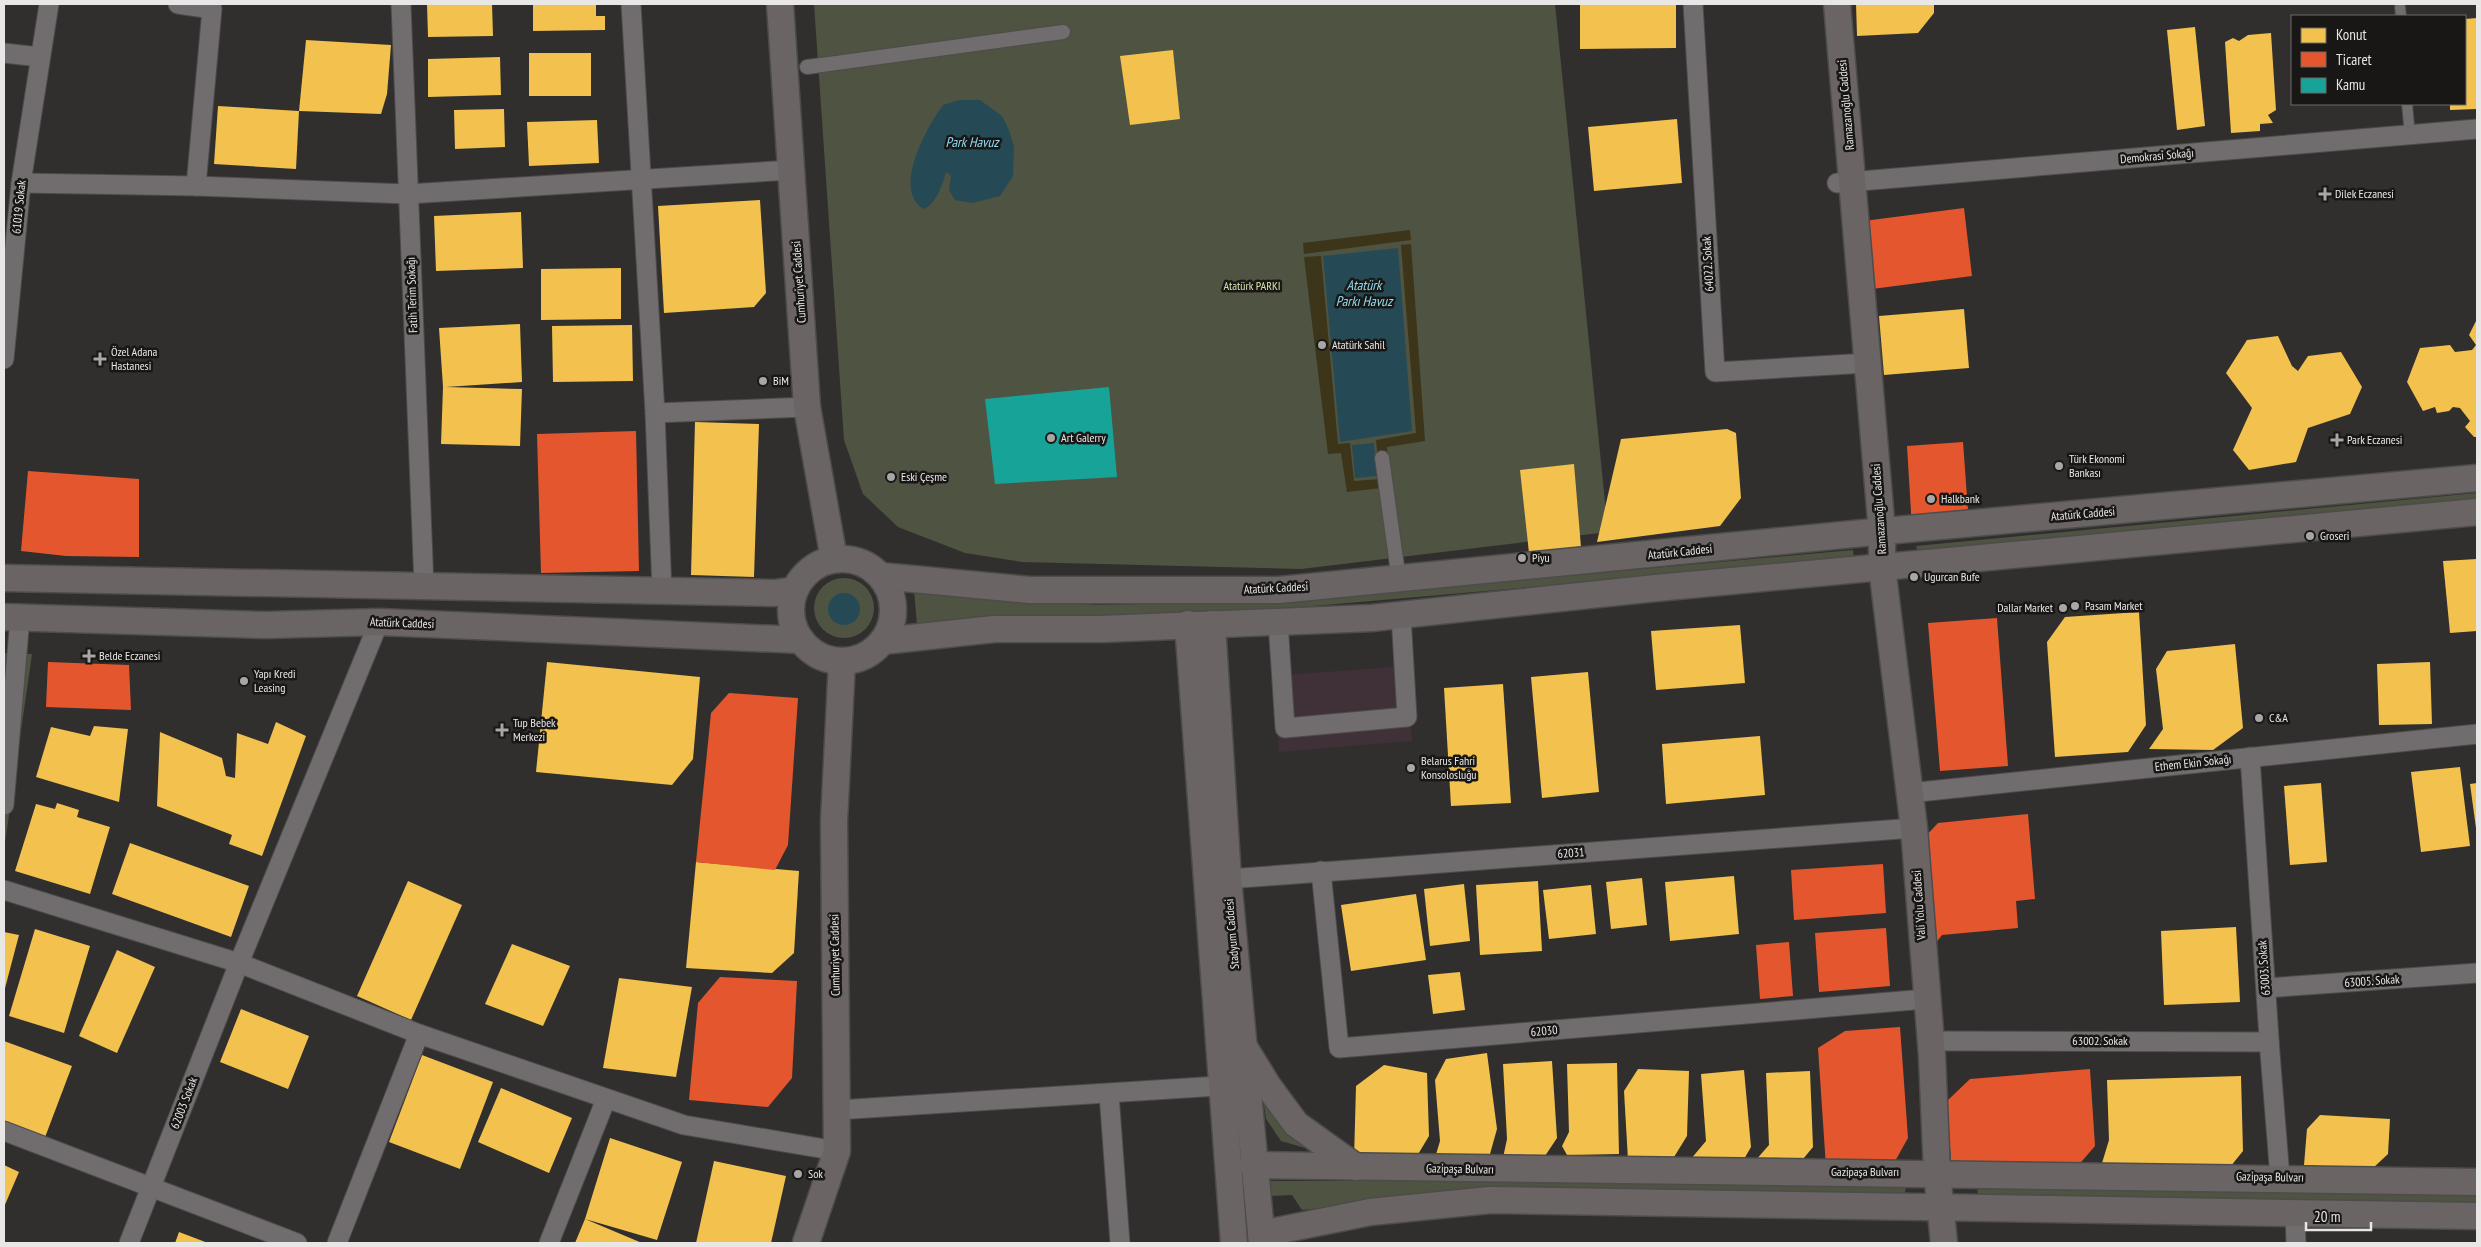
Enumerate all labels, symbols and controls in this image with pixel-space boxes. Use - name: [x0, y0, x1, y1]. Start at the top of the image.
- legend: [2291, 15, 2466, 105]
- text: Konut: [2336, 25, 2367, 44]
- text: Ticaret: [2336, 50, 2372, 69]
- street label: Ramazanoğlu Caddesi: [1834, 59, 1857, 151]
- text: Kamu: [2336, 75, 2365, 94]
- water label: Park Havuz: [945, 133, 1001, 151]
- street label: Demokrasi Sokağı: [2120, 145, 2194, 166]
- street label: 61019 Sokak: [8, 179, 29, 235]
- place label: Dilek Eczanesi: [2335, 186, 2394, 201]
- marker: Dilek Eczanesi: [2319, 188, 2331, 200]
- street label: 64022. Sokak: [1699, 236, 1716, 292]
- street label: Cumhuriyet Caddesi: [788, 241, 809, 324]
- street label: Fatih Terim Sokağı: [403, 257, 420, 333]
- water label: Atatürk Parkı Havuz: [1336, 276, 1394, 310]
- park label: Atatürk PARKI: [1223, 278, 1281, 293]
- place label: Atatürk Sahil: [1332, 337, 1385, 352]
- marker: Atatürk Sahil: [1316, 339, 1328, 351]
- place label: Özel Adana Hastanesi: [111, 344, 157, 373]
- marker: Özel Adana Hastanesi: [93, 352, 107, 366]
- place label: BiM: [773, 373, 789, 388]
- marker: BiM: [757, 375, 769, 387]
- place label: Art Galerry: [1061, 430, 1106, 445]
- marker: Art Galerry: [1045, 432, 1057, 444]
- place label: Park Eczanesi: [2347, 432, 2402, 447]
- marker: Park Eczanesi: [2331, 434, 2343, 446]
- place label: Türk Ekonomi Bankası: [2069, 451, 2125, 480]
- marker: Türk Ekonomi Bankası: [2053, 460, 2065, 472]
- street label: Ramazanoğlu Caddesi: [1868, 463, 1889, 555]
- place label: Eski Çeşme: [901, 469, 947, 484]
- marker: Eski Çeşme: [885, 471, 897, 483]
- place label: Halkbank: [1941, 491, 1980, 506]
- marker: Halkbank: [1925, 493, 1937, 505]
- street label: Atatürk Caddesi: [2050, 503, 2116, 524]
- place label: Groseri: [2320, 528, 2349, 543]
- marker: Groseri: [2304, 530, 2316, 542]
- street label: Atatürk Caddesi: [1647, 541, 1713, 562]
- place label: Piyu: [1532, 550, 1550, 565]
- marker: Piyu: [1516, 552, 1528, 564]
- place label: Ugurcan Bufe: [1924, 569, 1980, 584]
- marker: Ugurcan Bufe: [1908, 571, 1920, 583]
- street label: Atatürk Caddesi: [1243, 578, 1309, 597]
- place label: Pasam Market: [2085, 598, 2143, 613]
- place label: Dallar Market: [1997, 600, 2054, 615]
- marker: Pasam Market: [2069, 600, 2081, 612]
- marker: Dallar Market: [2057, 602, 2069, 614]
- street label: Atatürk Caddesi: [370, 614, 434, 631]
- place label: Belde Eczanesi: [99, 648, 160, 663]
- marker: Belde Eczanesi: [83, 650, 95, 662]
- place label: Yapı Kredi Leasing: [254, 666, 296, 695]
- marker: Yapı Kredi Leasing: [238, 675, 250, 687]
- place label: C&A: [2269, 710, 2288, 725]
- marker: C&A: [2253, 712, 2265, 724]
- place label: Tup Bebek Merkezi: [513, 715, 556, 744]
- marker: Tup Bebek Merkezi: [495, 723, 509, 737]
- street label: Ethem Ekin Sokağı: [2154, 751, 2232, 774]
- place label: Belarus Fahri Konsolosluğu: [1421, 753, 1477, 782]
- marker: Belarus Fahri Konsolosluğu: [1405, 762, 1417, 774]
- street label: 62031: [1557, 844, 1585, 861]
- street label: Vali Yolu Caddesi: [1909, 870, 1928, 941]
- street label: Stadyum Caddesi: [1221, 898, 1242, 970]
- street label: Cumhuriyet Caddesi: [826, 914, 843, 996]
- street label: 63003. Sokak: [2254, 940, 2273, 996]
- street label: 63005. Sokak: [2344, 971, 2400, 990]
- street label: 62030: [1530, 1022, 1558, 1039]
- street label: 63002. Sokak: [2072, 1033, 2128, 1048]
- street label: 62003 Sokak: [167, 1075, 200, 1131]
- street label: Gazipaşa Bulvarı: [1426, 1160, 1494, 1177]
- street label: Gazipaşa Bulvarı: [1831, 1164, 1899, 1179]
- place label: Sok: [808, 1166, 823, 1181]
- marker: Sok: [792, 1168, 804, 1180]
- street label: Gazipaşa Bulvarı: [2236, 1168, 2304, 1185]
- scale bar: [2306, 1200, 2371, 1232]
- text: 20 m: [2314, 1207, 2340, 1226]

